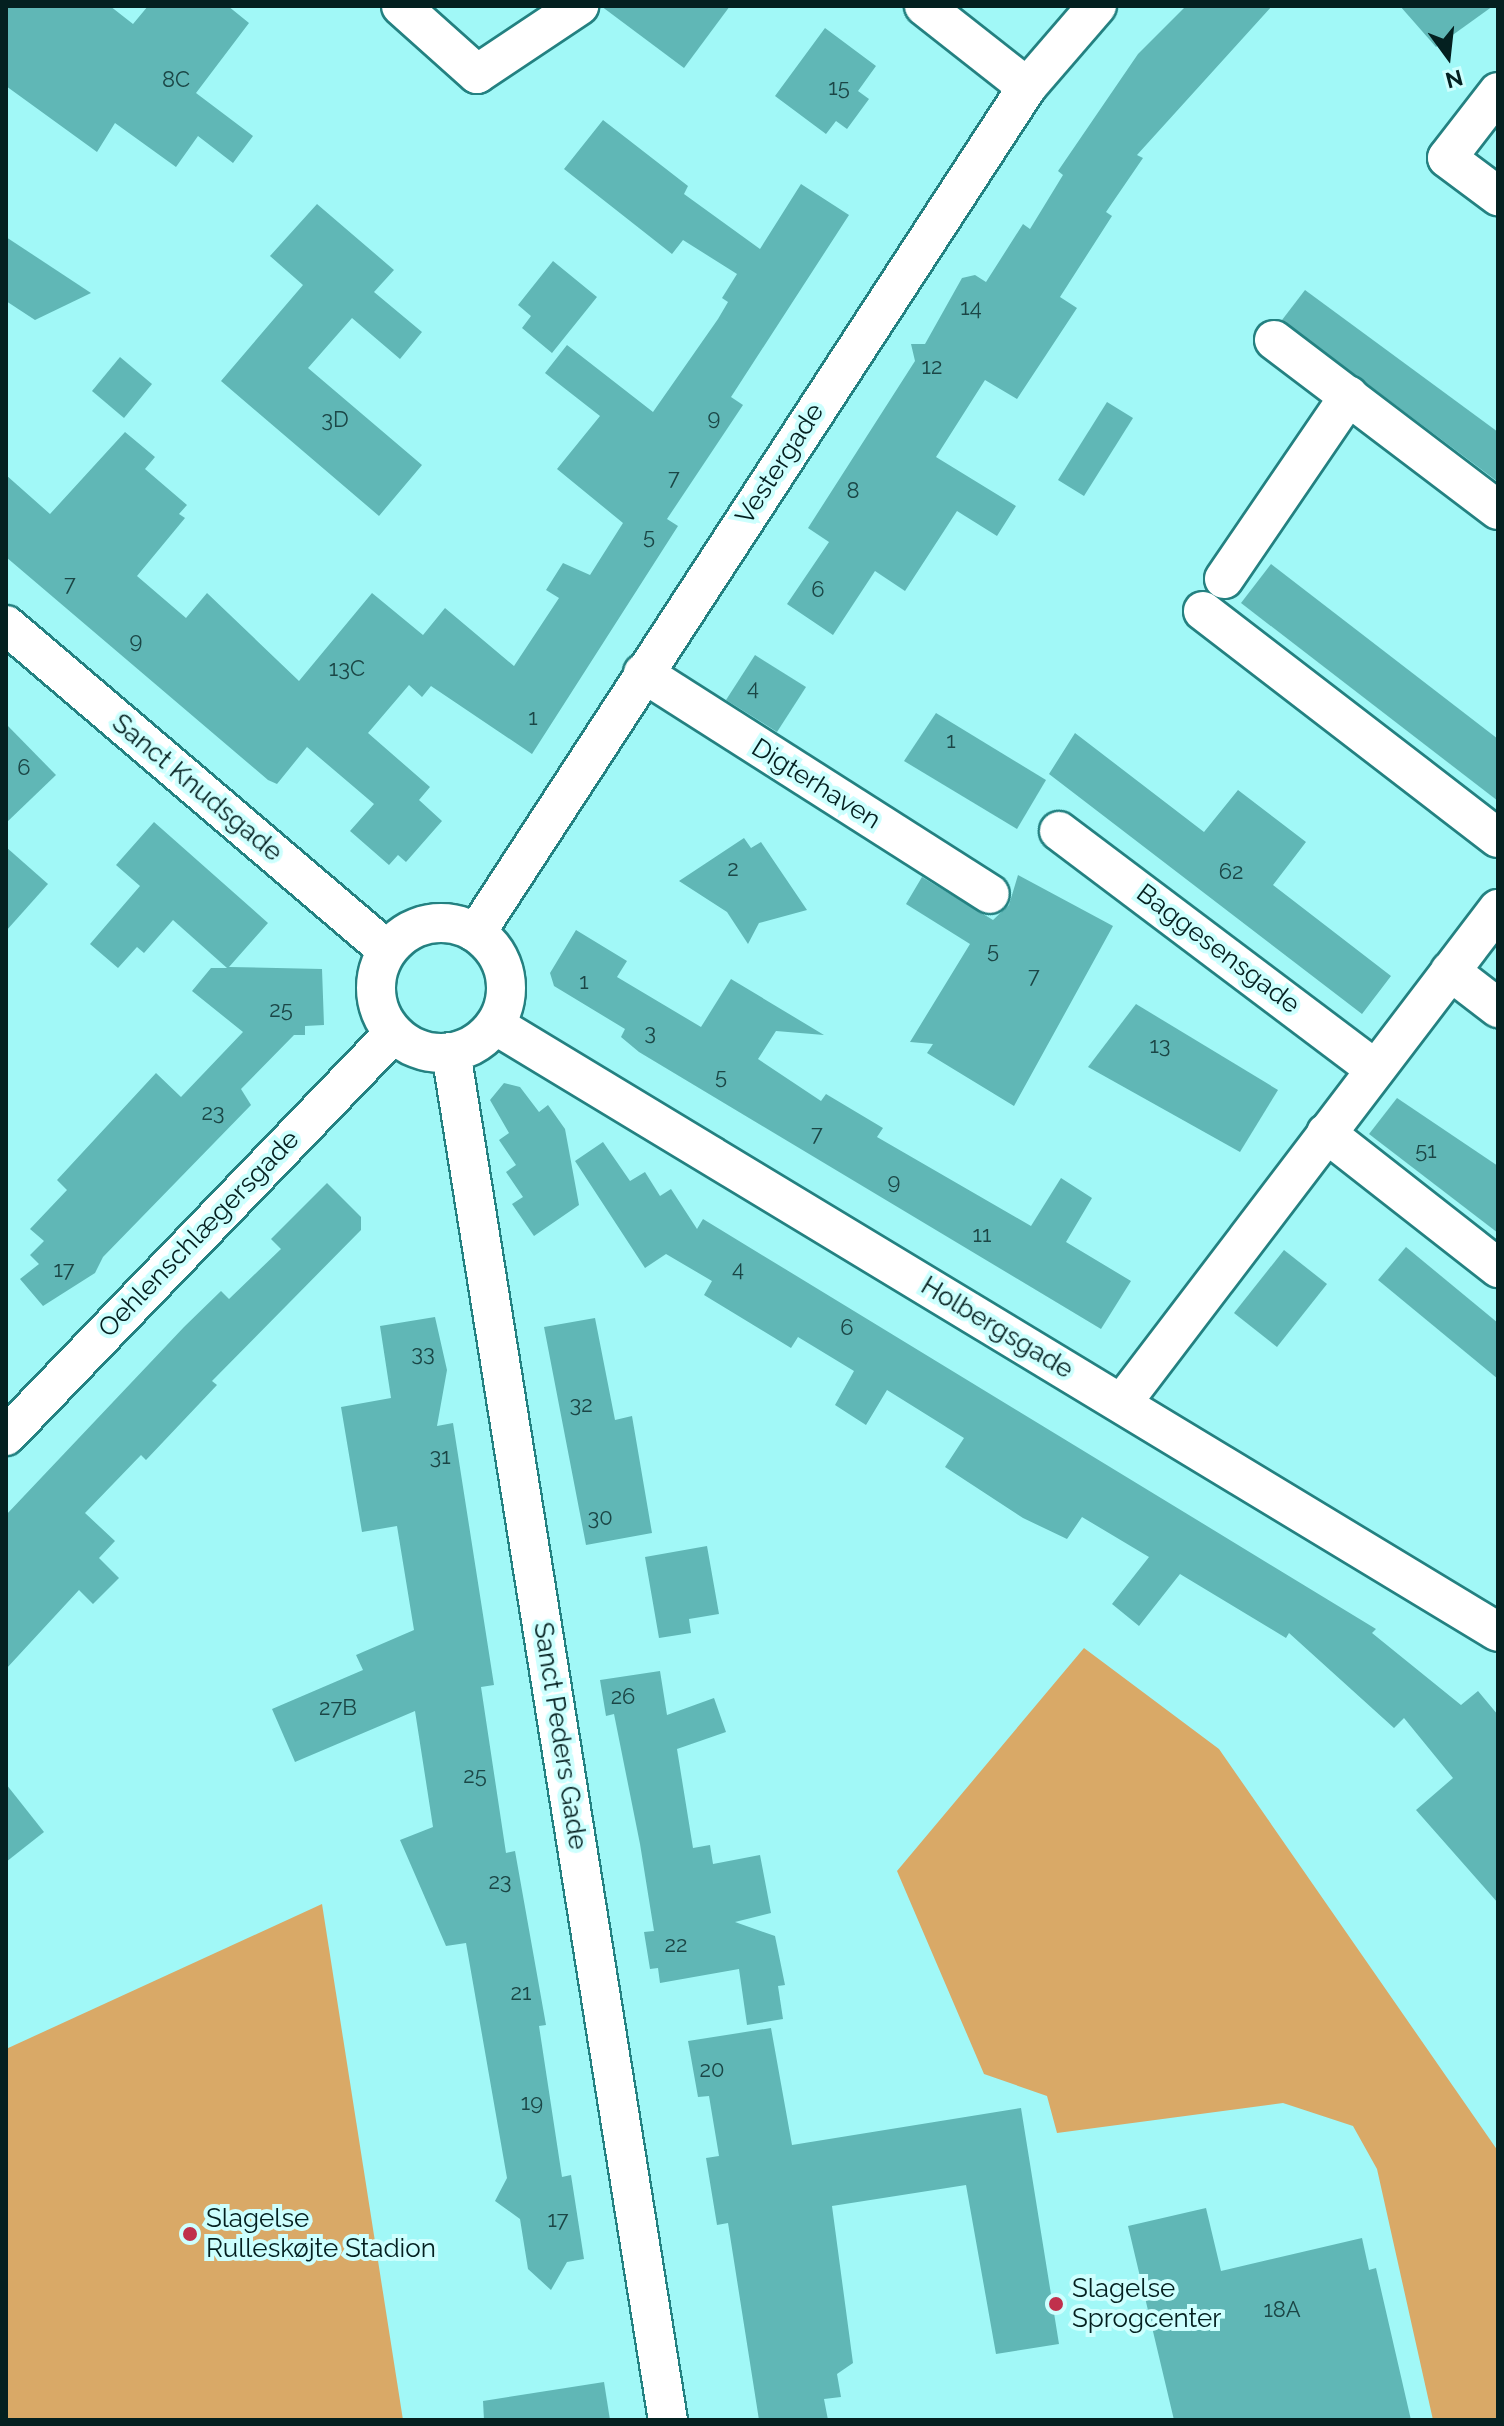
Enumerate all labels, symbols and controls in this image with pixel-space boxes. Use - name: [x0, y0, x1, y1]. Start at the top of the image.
- north arrow: [1408, 16, 1488, 96]
- text: N: [1443, 64, 1466, 94]
- house number: 8C: [162, 67, 190, 93]
- house number: 15: [828, 75, 850, 101]
- house number: 14: [960, 295, 982, 321]
- house number: 12: [922, 354, 942, 380]
- street label: Vestergade: [729, 398, 831, 530]
- house number: 9: [708, 405, 720, 431]
- house number: 3D: [321, 407, 349, 433]
- house number: 7: [668, 465, 680, 491]
- house number: 8: [846, 478, 860, 504]
- house number: 5: [643, 524, 655, 550]
- house number: 7: [64, 571, 76, 597]
- house number: 6: [811, 577, 825, 603]
- house number: 9: [130, 628, 142, 654]
- house number: 13C: [329, 656, 365, 682]
- house number: 4: [747, 675, 759, 701]
- house number: 1: [528, 705, 538, 731]
- street label: Sanct Knudsgade: [106, 708, 288, 868]
- house number: 1: [946, 728, 956, 754]
- street label: Digterhaven: [746, 732, 886, 836]
- house number: 6: [17, 755, 31, 781]
- house number: 2: [727, 856, 739, 882]
- house number: 62: [1219, 859, 1243, 885]
- street label: Baggesensgade: [1130, 878, 1306, 1020]
- house number: 5: [987, 938, 999, 964]
- house number: 7: [1028, 963, 1040, 989]
- house number: 1: [579, 969, 589, 995]
- house number: 25: [269, 997, 293, 1023]
- house number: 3: [644, 1020, 656, 1046]
- house number: 13: [1149, 1033, 1171, 1059]
- house number: 5: [715, 1064, 727, 1090]
- house number: 23: [201, 1100, 225, 1126]
- house number: 7: [811, 1121, 823, 1147]
- street label: Oehlenschlægersgade: [92, 1124, 306, 1344]
- house number: 51: [1415, 1138, 1437, 1164]
- house number: 9: [888, 1169, 900, 1195]
- house number: 11: [973, 1222, 991, 1248]
- house number: 4: [732, 1256, 744, 1282]
- house number: 17: [53, 1257, 75, 1283]
- street label: Holbergsgade: [915, 1270, 1079, 1386]
- house number: 6: [840, 1315, 854, 1341]
- house number: 33: [411, 1341, 435, 1367]
- house number: 32: [569, 1392, 593, 1418]
- house number: 31: [429, 1444, 451, 1470]
- house number: 30: [587, 1505, 613, 1531]
- street label: Sanct Peders Gade: [527, 1620, 593, 1852]
- house number: 26: [611, 1684, 635, 1710]
- house number: 27B: [319, 1695, 357, 1721]
- house number: 25: [463, 1763, 487, 1789]
- house number: 23: [488, 1869, 512, 1895]
- house number: 22: [665, 1932, 687, 1958]
- house number: 21: [511, 1980, 531, 2006]
- house number: 20: [700, 2057, 724, 2083]
- house number: 19: [521, 2090, 543, 2116]
- place label: Slagelse Rulleskøjte Stadion: [206, 2203, 436, 2264]
- house number: 17: [547, 2207, 569, 2233]
- marker: Slagelse Rulleskøjte Stadion: [181, 2225, 199, 2243]
- place label: Slagelse Sprogcenter: [1072, 2273, 1221, 2334]
- marker: Slagelse Sprogcenter: [1047, 2295, 1065, 2313]
- house number: 18A: [1263, 2297, 1301, 2323]

